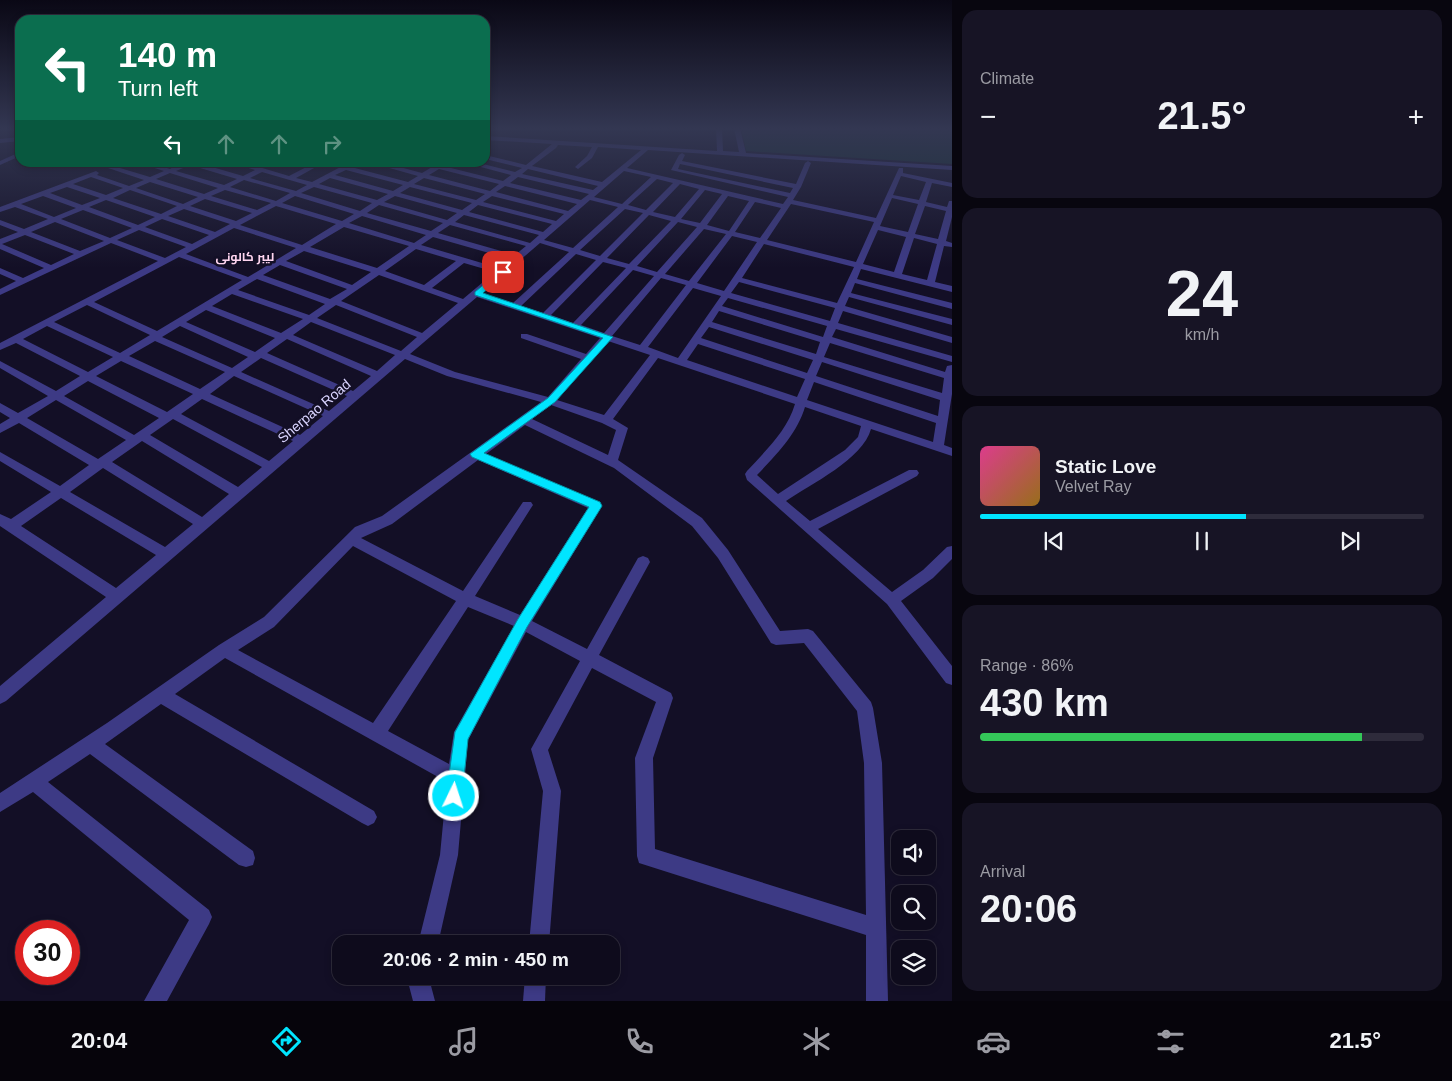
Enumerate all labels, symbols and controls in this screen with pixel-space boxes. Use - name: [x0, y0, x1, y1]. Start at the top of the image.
- icon: left: [35, 35, 100, 100]
- text: 140 m: [118, 35, 217, 74]
- text: Climate: [980, 70, 1034, 87]
- text: Turn left: [118, 76, 198, 101]
- text: 21.5°: [1157, 95, 1247, 137]
- text: −: [980, 101, 996, 132]
- text: +: [1408, 101, 1424, 132]
- icon: left: [159, 130, 187, 158]
- icon: ahead: [212, 130, 240, 158]
- icon: ahead: [265, 130, 293, 158]
- icon: right: [318, 130, 346, 158]
- district label: لیبر کالونی: [216, 250, 274, 265]
- pin: [482, 251, 524, 293]
- text: 24: [1166, 257, 1238, 330]
- icon: arrive: [489, 258, 517, 286]
- text: km/h: [1185, 326, 1219, 343]
- street label: Sherpao Road: [274, 376, 354, 446]
- text: Static Love: [1055, 456, 1156, 477]
- text: Velvet Ray: [1055, 478, 1131, 495]
- icon: previous: [1040, 527, 1068, 555]
- icon: pause: [1188, 527, 1216, 555]
- icon: next: [1336, 527, 1364, 555]
- text: Range · 86%: [980, 657, 1073, 674]
- text: 430 km: [980, 682, 1109, 724]
- position arrow: [427, 769, 479, 821]
- map controls: [891, 830, 936, 985]
- button: sound: [891, 830, 936, 875]
- text: Arrival: [980, 863, 1025, 880]
- button: search: [891, 885, 936, 930]
- text: 20:06: [980, 888, 1077, 930]
- speed limit sign: 30: [15, 920, 80, 985]
- button: layers: [891, 940, 936, 985]
- text: 20:06 · 2 min · 450 m: [383, 949, 569, 970]
- icon: directions: [269, 1024, 304, 1059]
- icon: music: [446, 1024, 481, 1059]
- icon: phone: [622, 1024, 657, 1059]
- icon: climate: [799, 1024, 834, 1059]
- icon: car: [976, 1024, 1011, 1059]
- icon: filters: [1153, 1024, 1188, 1059]
- text: 20:04: [71, 1028, 127, 1053]
- text: 21.5°: [1329, 1028, 1381, 1053]

